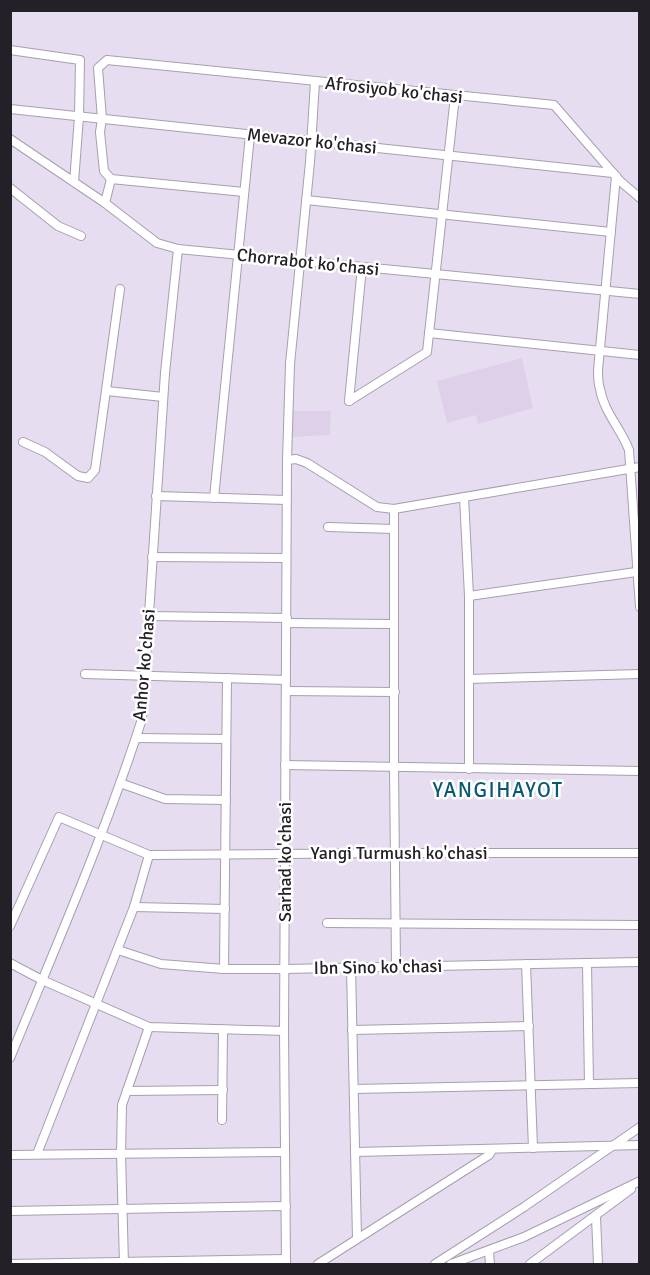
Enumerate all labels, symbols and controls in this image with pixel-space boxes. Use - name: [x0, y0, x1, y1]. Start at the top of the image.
- street label: Afrosiyob ko'chasi: [324, 72, 464, 108]
- street label: Mevazor ko'chasi: [246, 123, 378, 159]
- street label: Chorrabot ko'chasi: [236, 244, 380, 280]
- street label: Anhor ko'chasi: [128, 608, 160, 722]
- district label: YANGIHAYOT: [433, 777, 563, 803]
- street label: Sarhad ko'chasi: [274, 802, 296, 922]
- street label: Yangi Turmush ko'chasi: [310, 842, 488, 864]
- street label: Ibn Sino ko'chasi: [314, 955, 442, 979]

